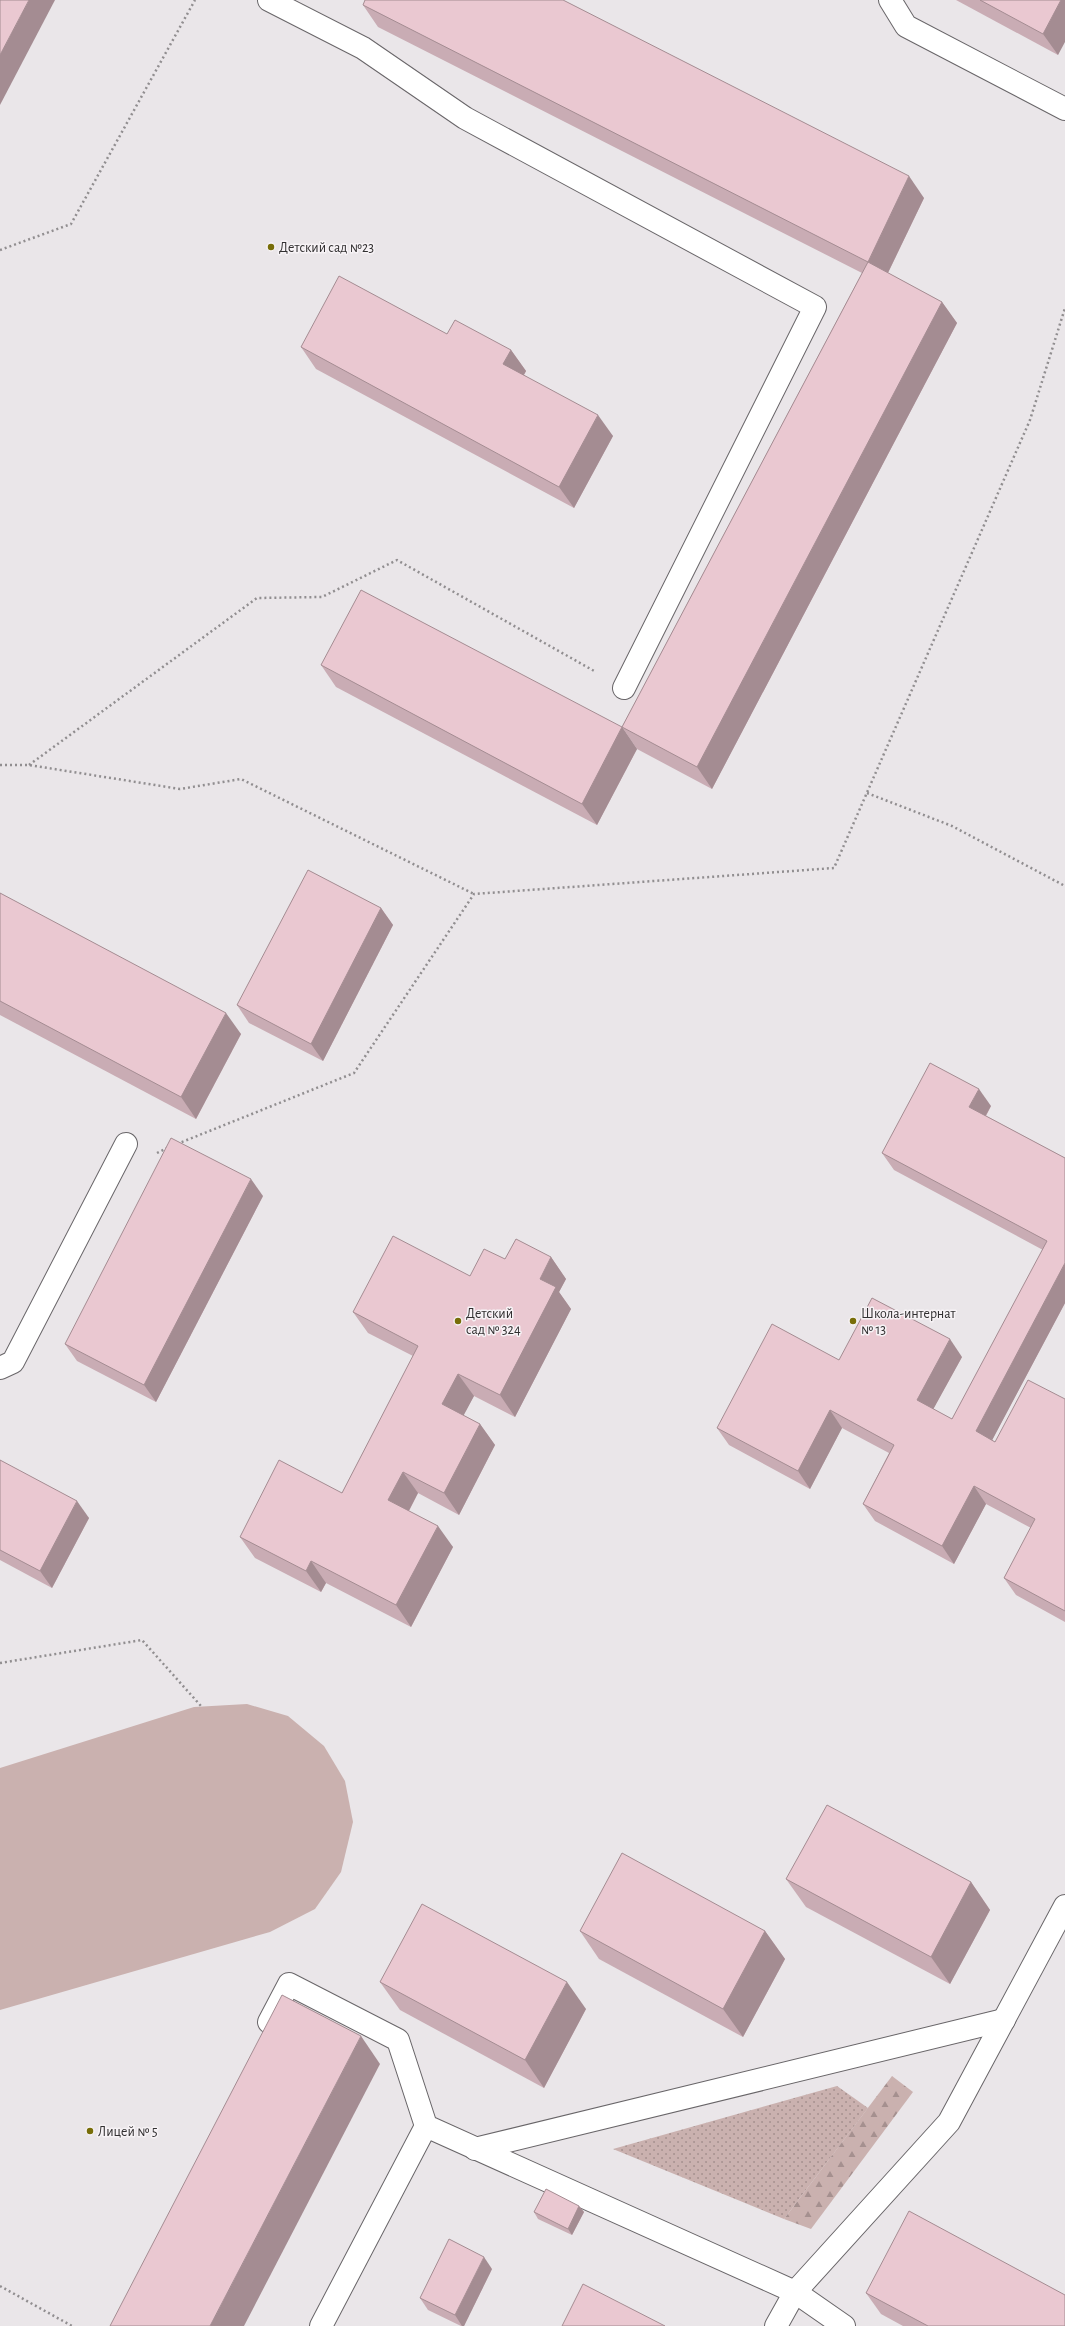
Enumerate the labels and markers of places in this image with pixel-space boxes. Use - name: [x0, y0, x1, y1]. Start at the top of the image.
- place label: Детский сад №23: [279, 241, 374, 255]
- marker: Детский сад №23: [266, 242, 276, 252]
- place label: Детский сад № 324: [466, 1307, 521, 1337]
- place label: Школа-интернат № 13: [861, 1307, 957, 1337]
- marker: Детский сад № 324: [453, 1316, 463, 1326]
- marker: Школа-интернат № 13: [848, 1316, 858, 1326]
- place label: Лицей № 5: [98, 2125, 158, 2139]
- marker: Лицей № 5: [85, 2126, 95, 2136]

